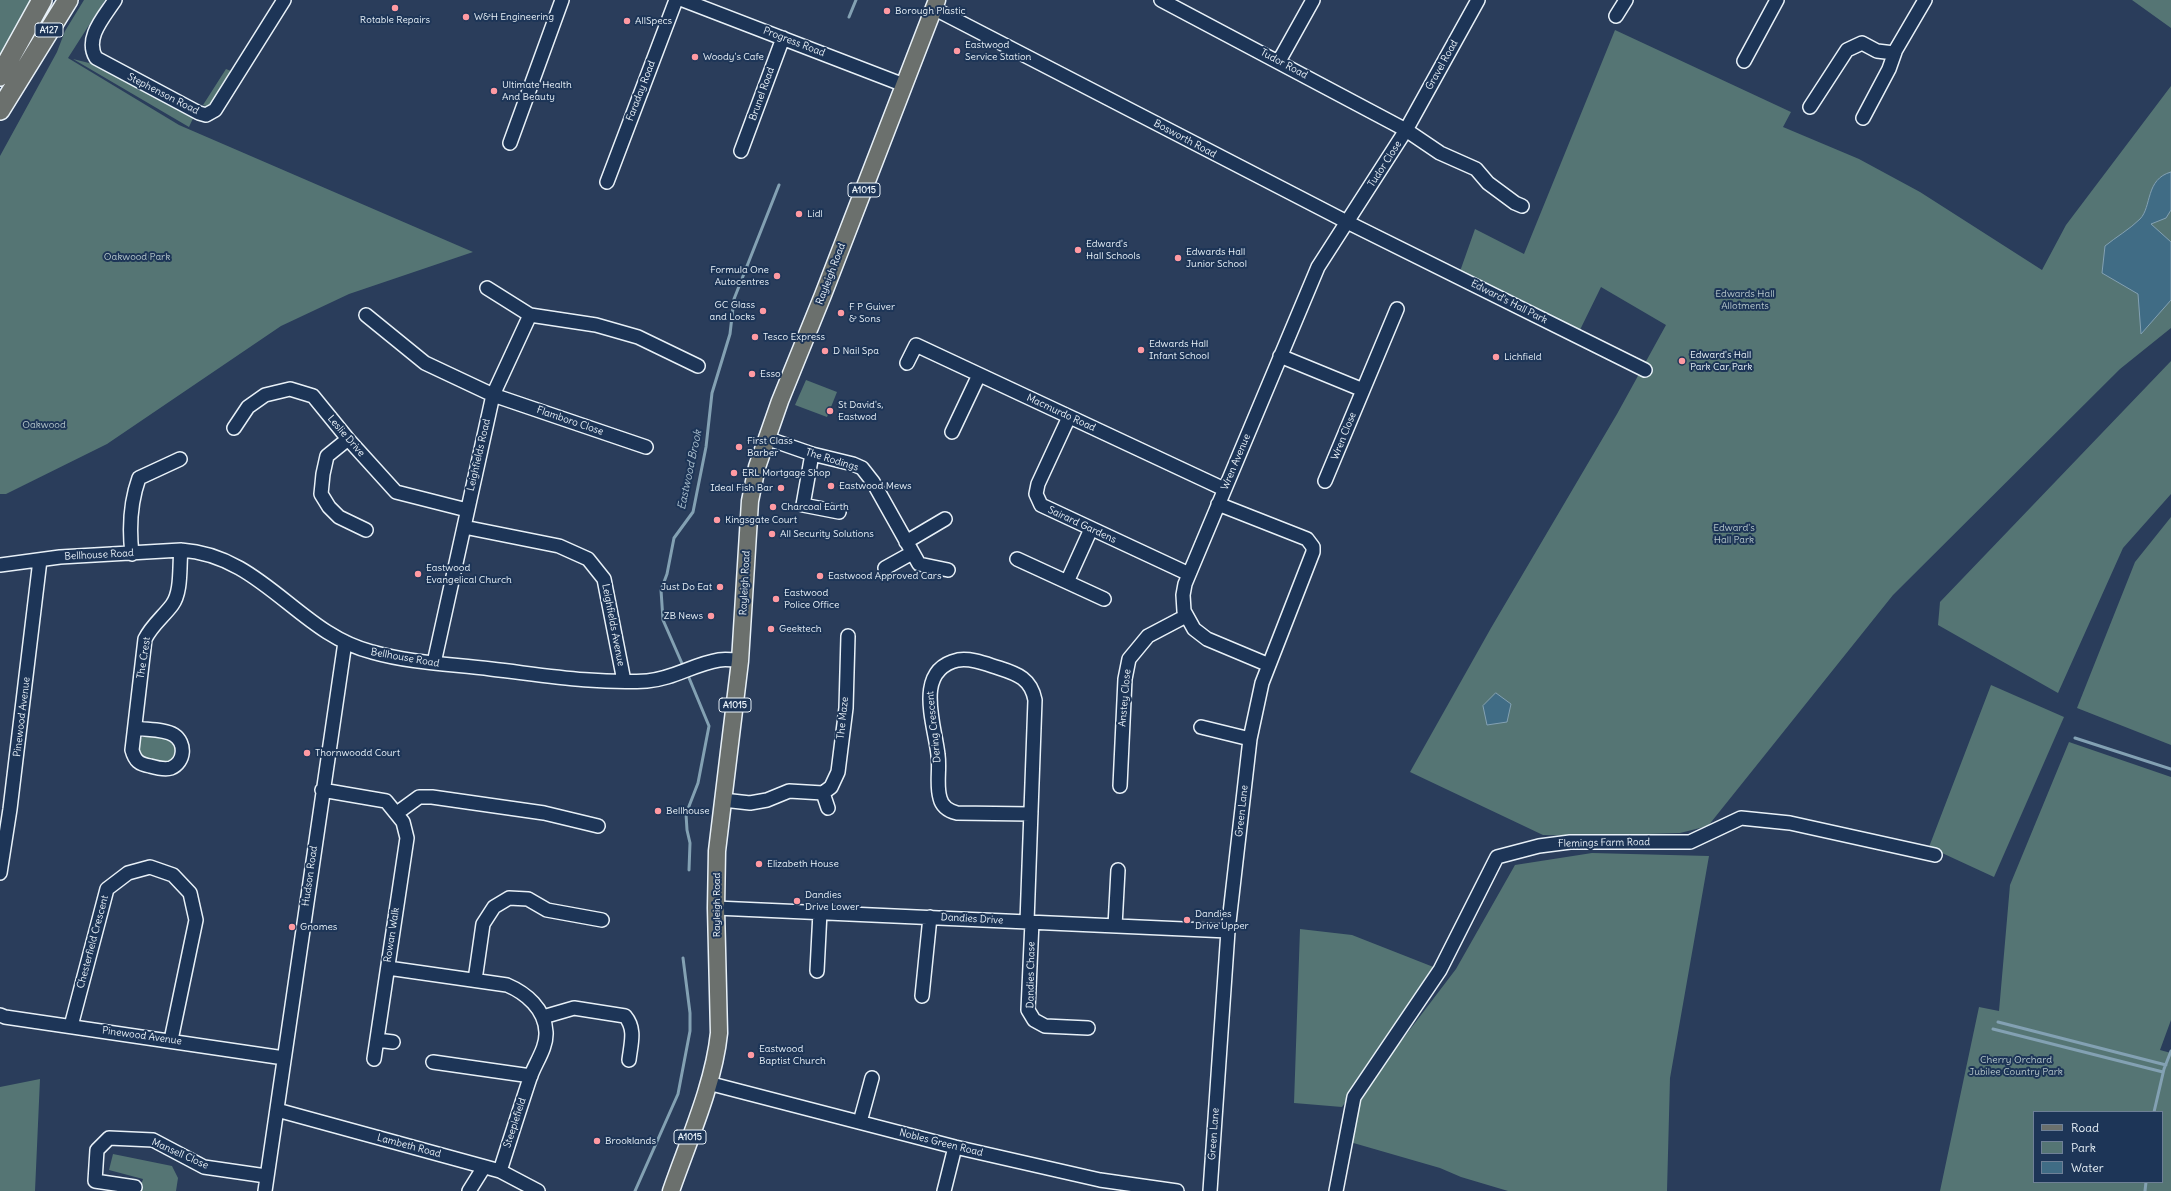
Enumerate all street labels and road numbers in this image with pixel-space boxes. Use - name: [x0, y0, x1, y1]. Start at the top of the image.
- road number: A127: [35, 23, 63, 37]
- street label: Progress Road: [761, 25, 827, 59]
- street label: Gravel Road: [1423, 38, 1461, 92]
- street label: Tudor Road: [1258, 47, 1310, 81]
- street label: Faraday Road: [624, 59, 658, 123]
- street label: Brunel Road: [747, 66, 777, 122]
- street label: Stephenson Road: [125, 71, 201, 117]
- street label: Bosworth Road: [1152, 117, 1218, 161]
- street label: Tudor Close: [1366, 139, 1404, 189]
- road number: A1015: [848, 183, 880, 197]
- street label: Rayleigh Road: [814, 242, 848, 306]
- street label: Edward's Hall Park: [1469, 278, 1549, 326]
- street label: Macmurdo Road: [1025, 392, 1097, 434]
- street label: Flamboro Close: [535, 404, 605, 438]
- street label: Wren Close: [1329, 410, 1359, 462]
- street label: Leslie Drive: [325, 413, 367, 459]
- street label: Leighfields Road: [465, 418, 493, 492]
- street label: Wren Avenue: [1219, 432, 1253, 492]
- street label: The Rodings: [804, 446, 860, 474]
- street label: Sairard Gardens: [1046, 504, 1118, 546]
- street label: Bellhouse Road: [64, 547, 134, 563]
- street label: Rayleigh Road: [737, 550, 753, 616]
- street label: Leighfields Avenue: [599, 583, 627, 667]
- street label: The Crest: [135, 636, 153, 680]
- street label: Bellhouse Road: [370, 646, 440, 670]
- street label: Anstey Close: [1117, 669, 1133, 727]
- street label: Pinewood Avenue: [11, 676, 33, 758]
- street label: Dering Crescent: [924, 690, 944, 764]
- street label: The Maze: [835, 696, 851, 740]
- road number: A1015: [719, 698, 751, 712]
- street label: Green Lane: [1233, 784, 1251, 838]
- street label: Flemings Farm Road: [1558, 836, 1650, 850]
- street label: Hudson Road: [300, 845, 320, 907]
- street label: Rayleigh Road: [711, 873, 723, 937]
- street label: Chesterfield Crescent: [75, 894, 111, 990]
- street label: Rowan Walk: [382, 907, 402, 963]
- street label: Dandies Drive: [940, 911, 1004, 927]
- street label: Dandies Chase: [1024, 941, 1038, 1009]
- street label: Pinewood Avenue: [101, 1024, 183, 1048]
- street label: Steeplefield: [501, 1097, 529, 1149]
- street label: Green Lane: [1206, 1108, 1222, 1160]
- street label: Nobles Green Road: [898, 1127, 984, 1159]
- road number: A1015: [674, 1130, 706, 1144]
- street label: Lambeth Road: [376, 1132, 442, 1160]
- street label: Mansell Close: [150, 1136, 210, 1172]

